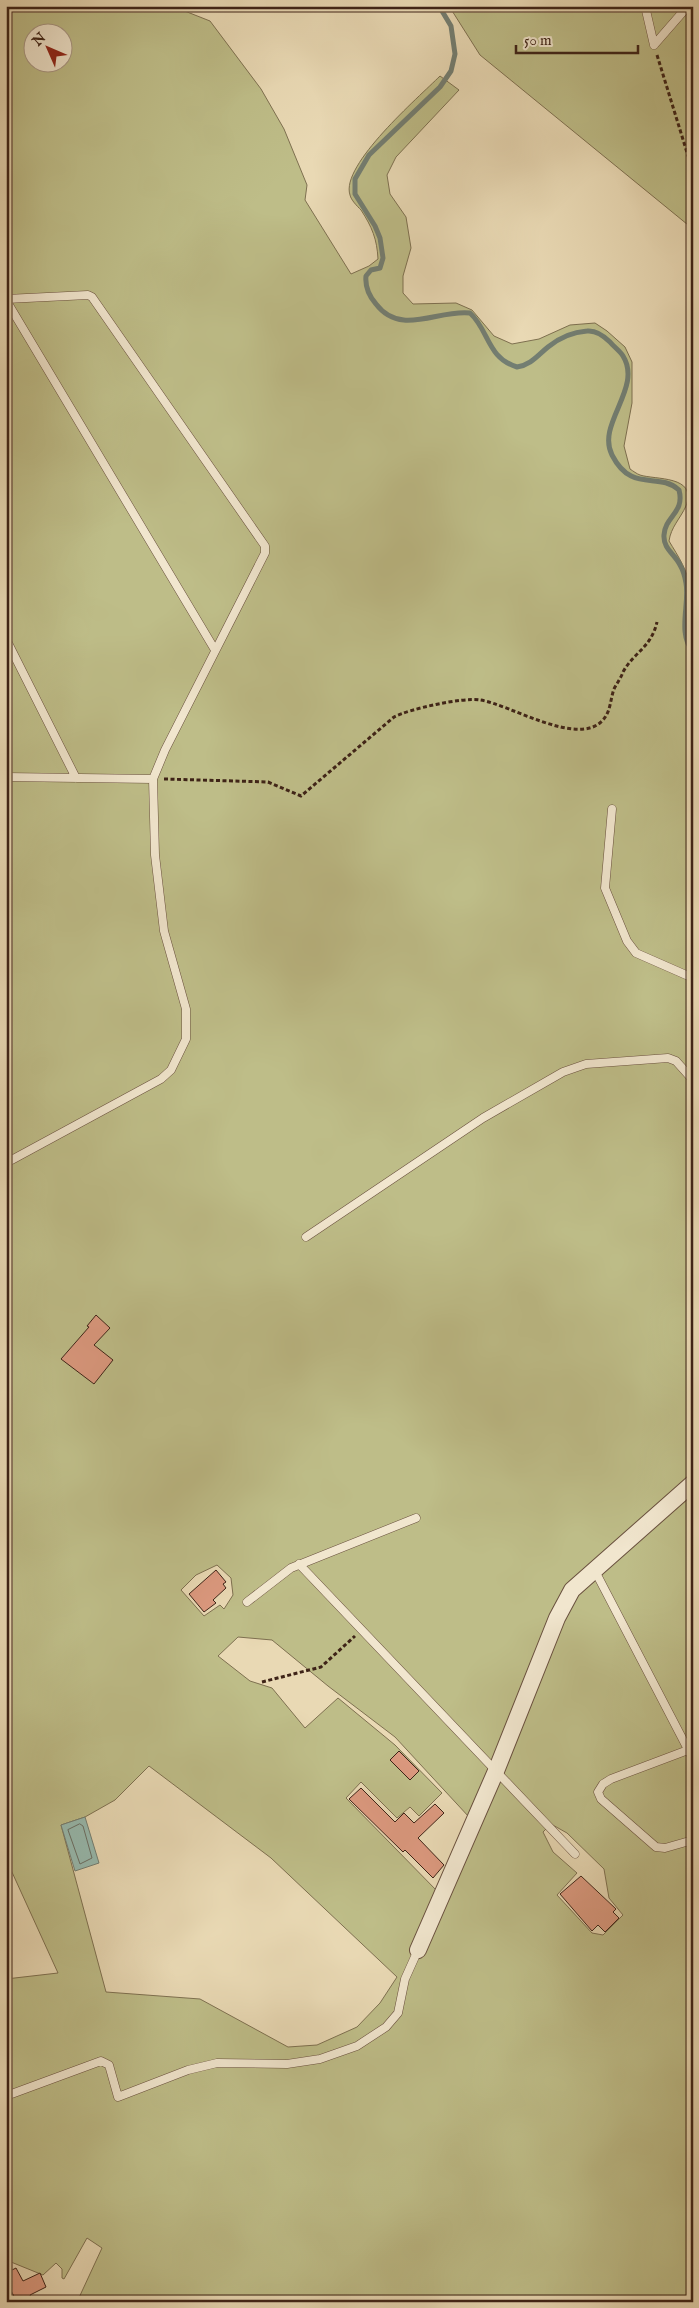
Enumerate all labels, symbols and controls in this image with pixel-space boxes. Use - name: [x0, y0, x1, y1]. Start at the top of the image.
- north arrow: [22, 22, 72, 72]
- scale bar: [516, 22, 639, 54]
- text: N: [28, 29, 50, 51]
- text: 50 m: [524, 31, 552, 50]

